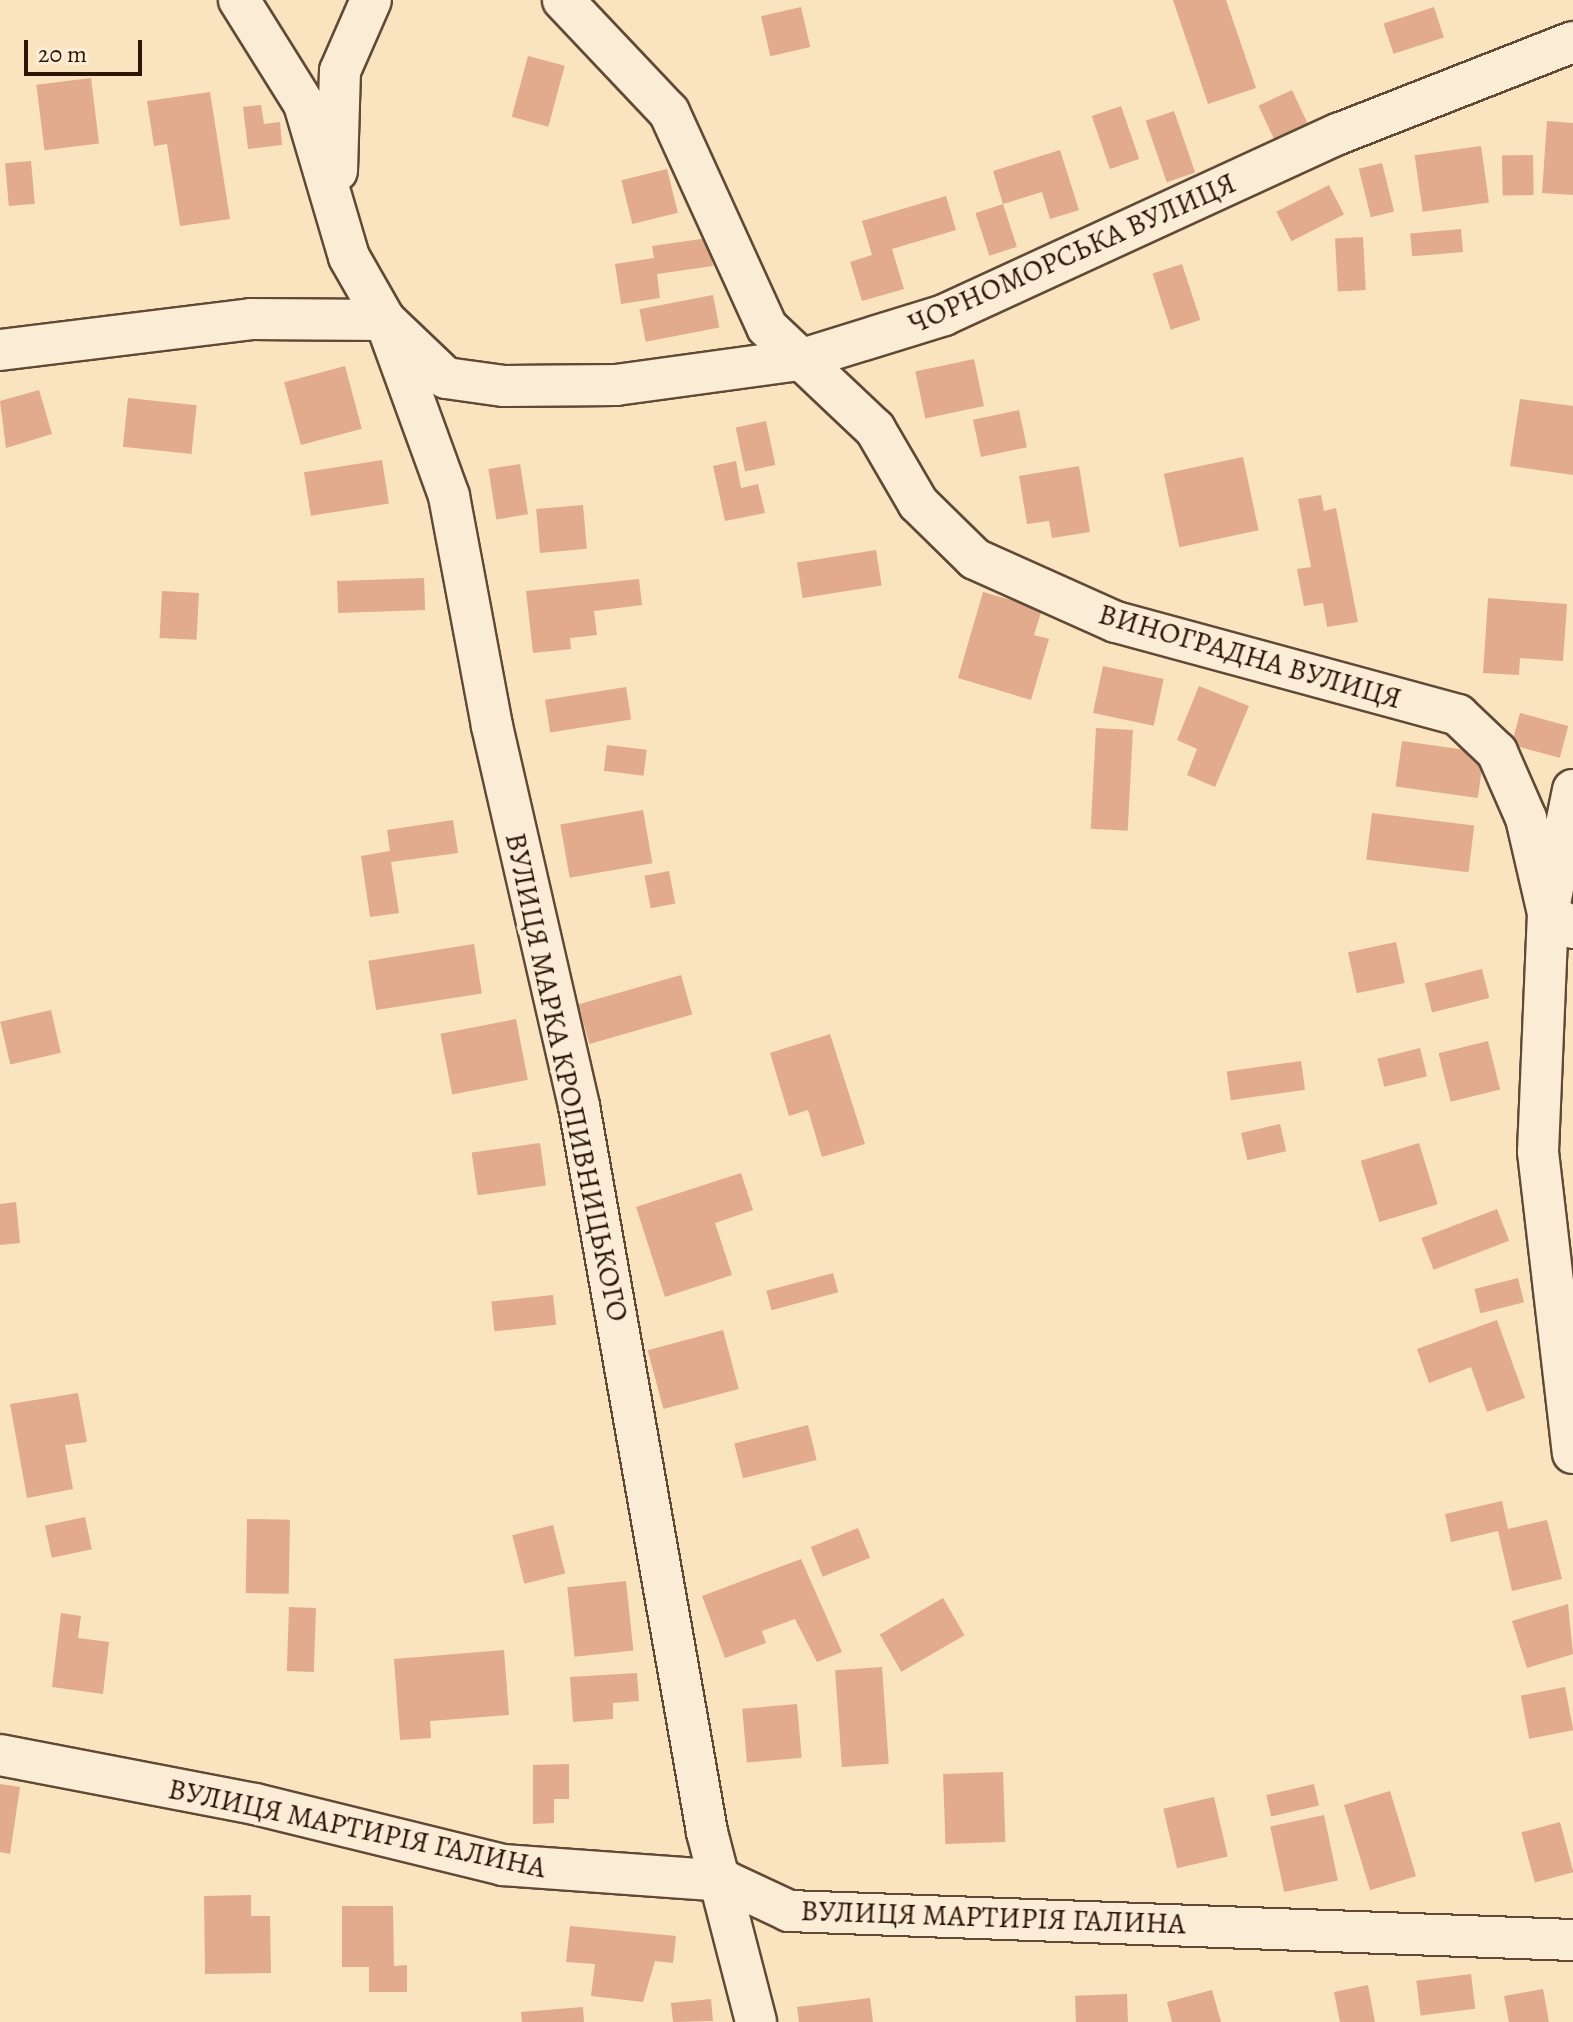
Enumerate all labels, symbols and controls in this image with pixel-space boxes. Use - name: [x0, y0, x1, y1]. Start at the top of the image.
- scale bar: [28, 24, 146, 74]
- text: 20 m: [38, 38, 87, 70]
- street label: ЧОРНОМОРСЬКА ВУЛИЦЯ: [903, 165, 1241, 341]
- street label: ВИНОГРАДНА ВУЛИЦЯ: [1094, 596, 1406, 716]
- street label: ВУЛИЦЯ МАРКА КРОПИВНИЦЬКОГО: [498, 829, 636, 1325]
- street label: ВУЛИЦЯ МАРТИРІЯ ГАЛИНА: [165, 1770, 549, 1886]
- street label: ВУЛИЦЯ МАРТИРІЯ ГАЛИНА: [800, 1892, 1186, 1942]

